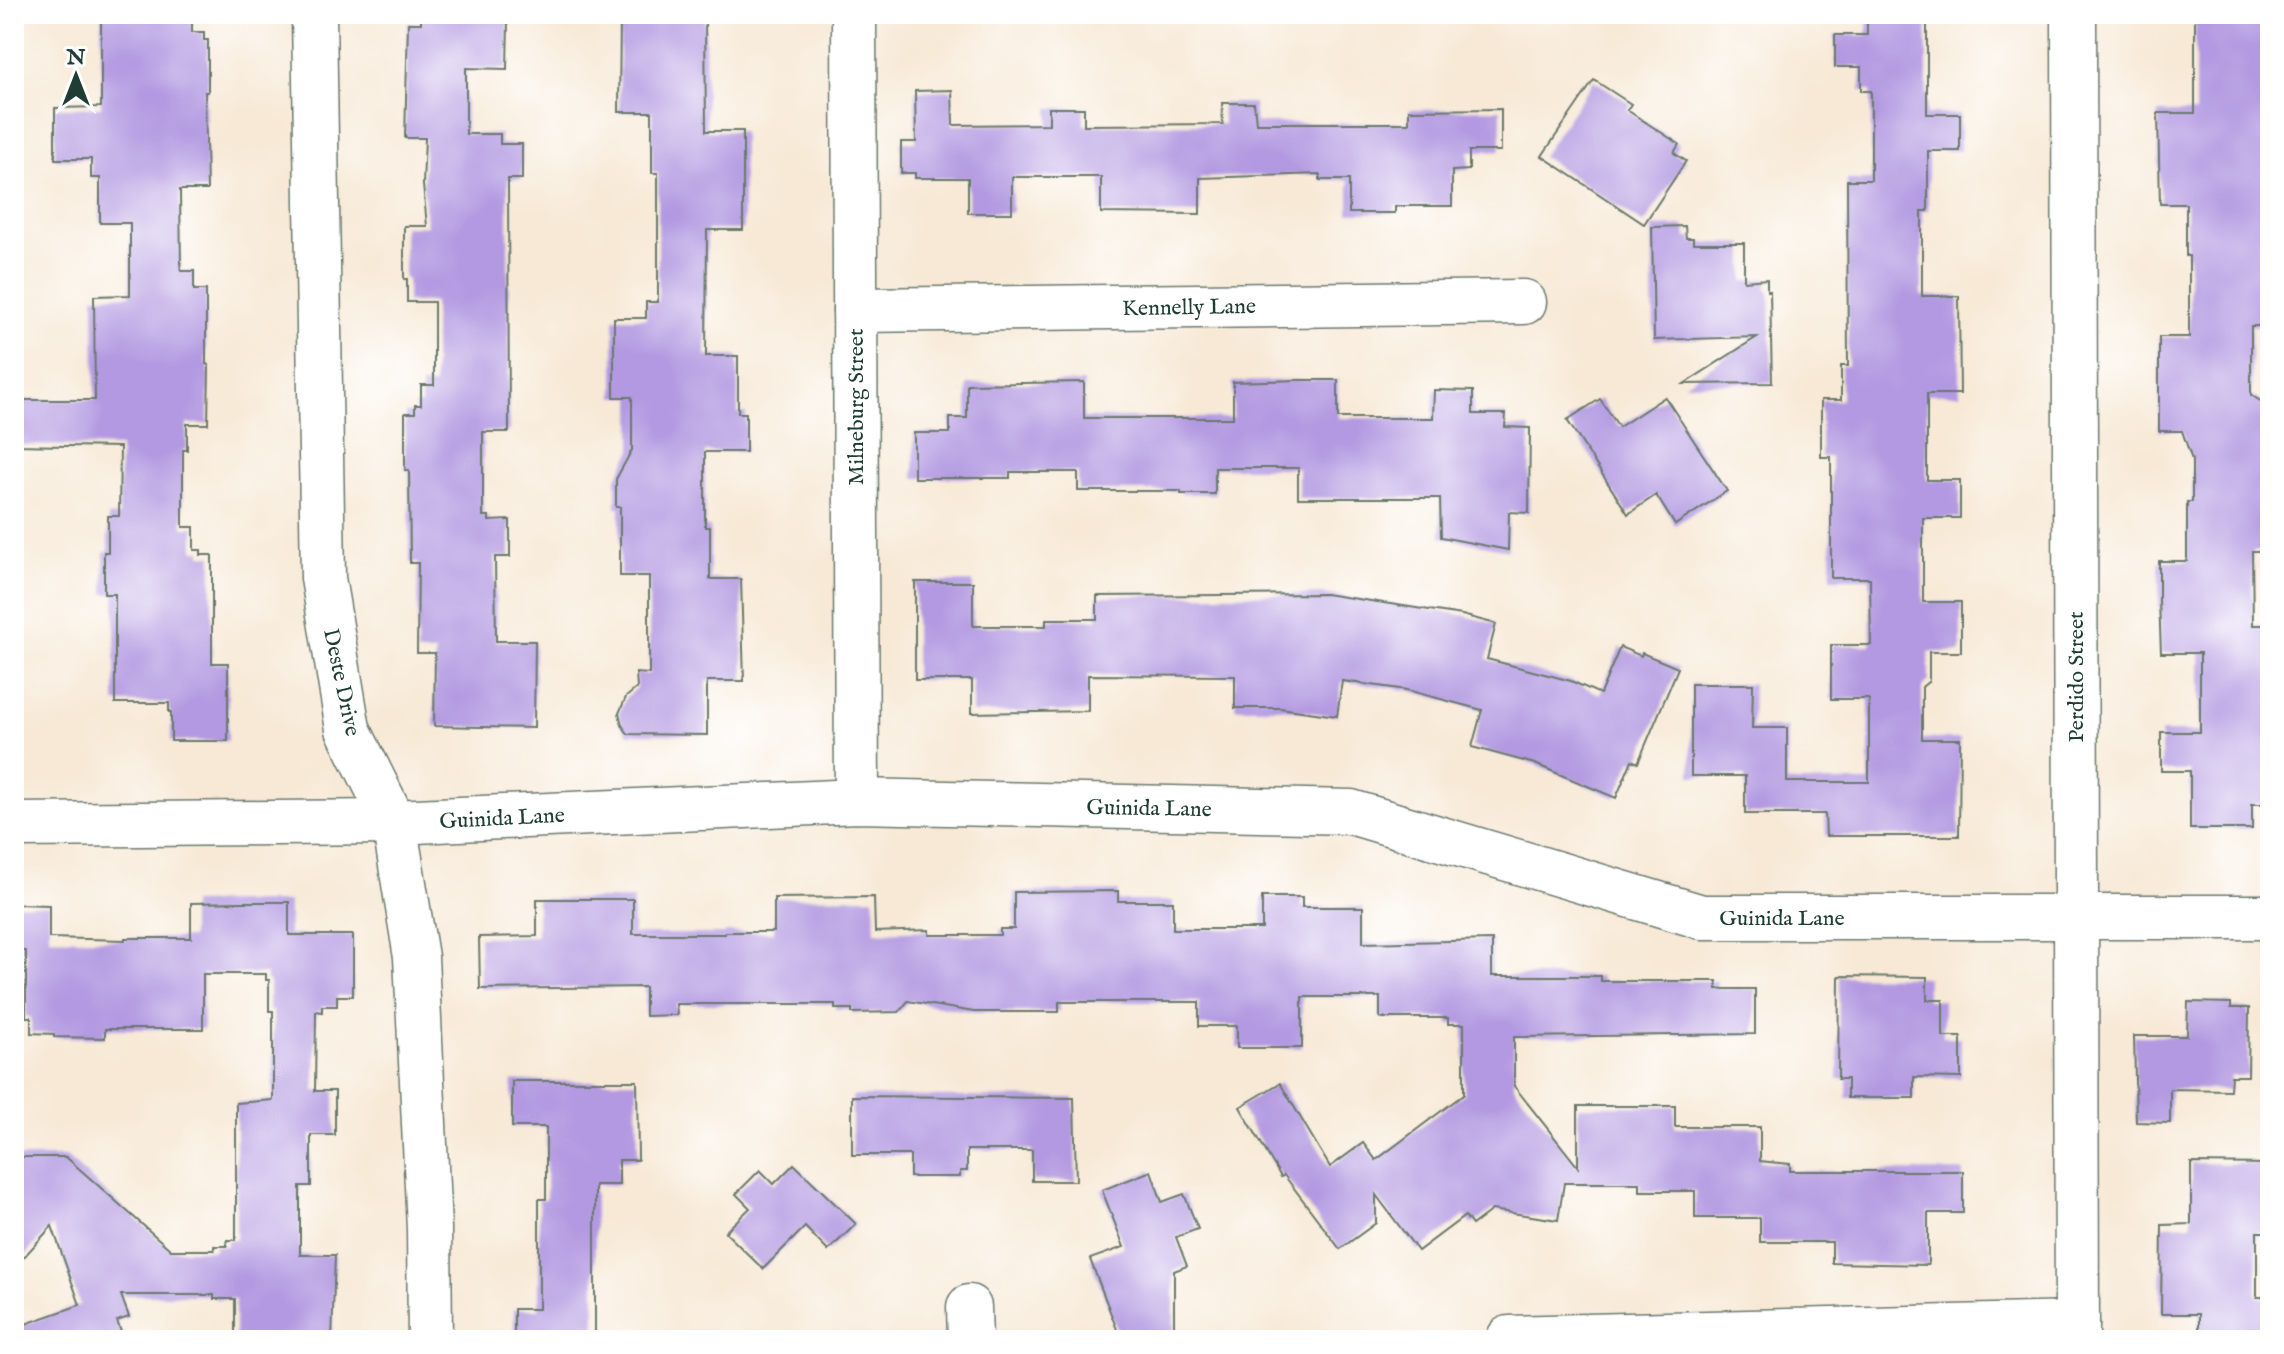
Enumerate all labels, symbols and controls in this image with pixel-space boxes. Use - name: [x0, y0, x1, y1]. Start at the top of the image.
- north arrow: [36, 36, 116, 116]
- text: N: [65, 44, 86, 72]
- street label: Kennelly Lane: [1122, 293, 1256, 323]
- street label: Milneburg Street: [843, 328, 871, 485]
- street label: Perdido Street: [2063, 611, 2091, 743]
- street label: Deste Drive: [316, 626, 366, 739]
- street label: Guinida Lane: [1086, 794, 1212, 824]
- street label: Guinida Lane: [439, 802, 565, 836]
- street label: Guinida Lane: [1719, 905, 1845, 933]

